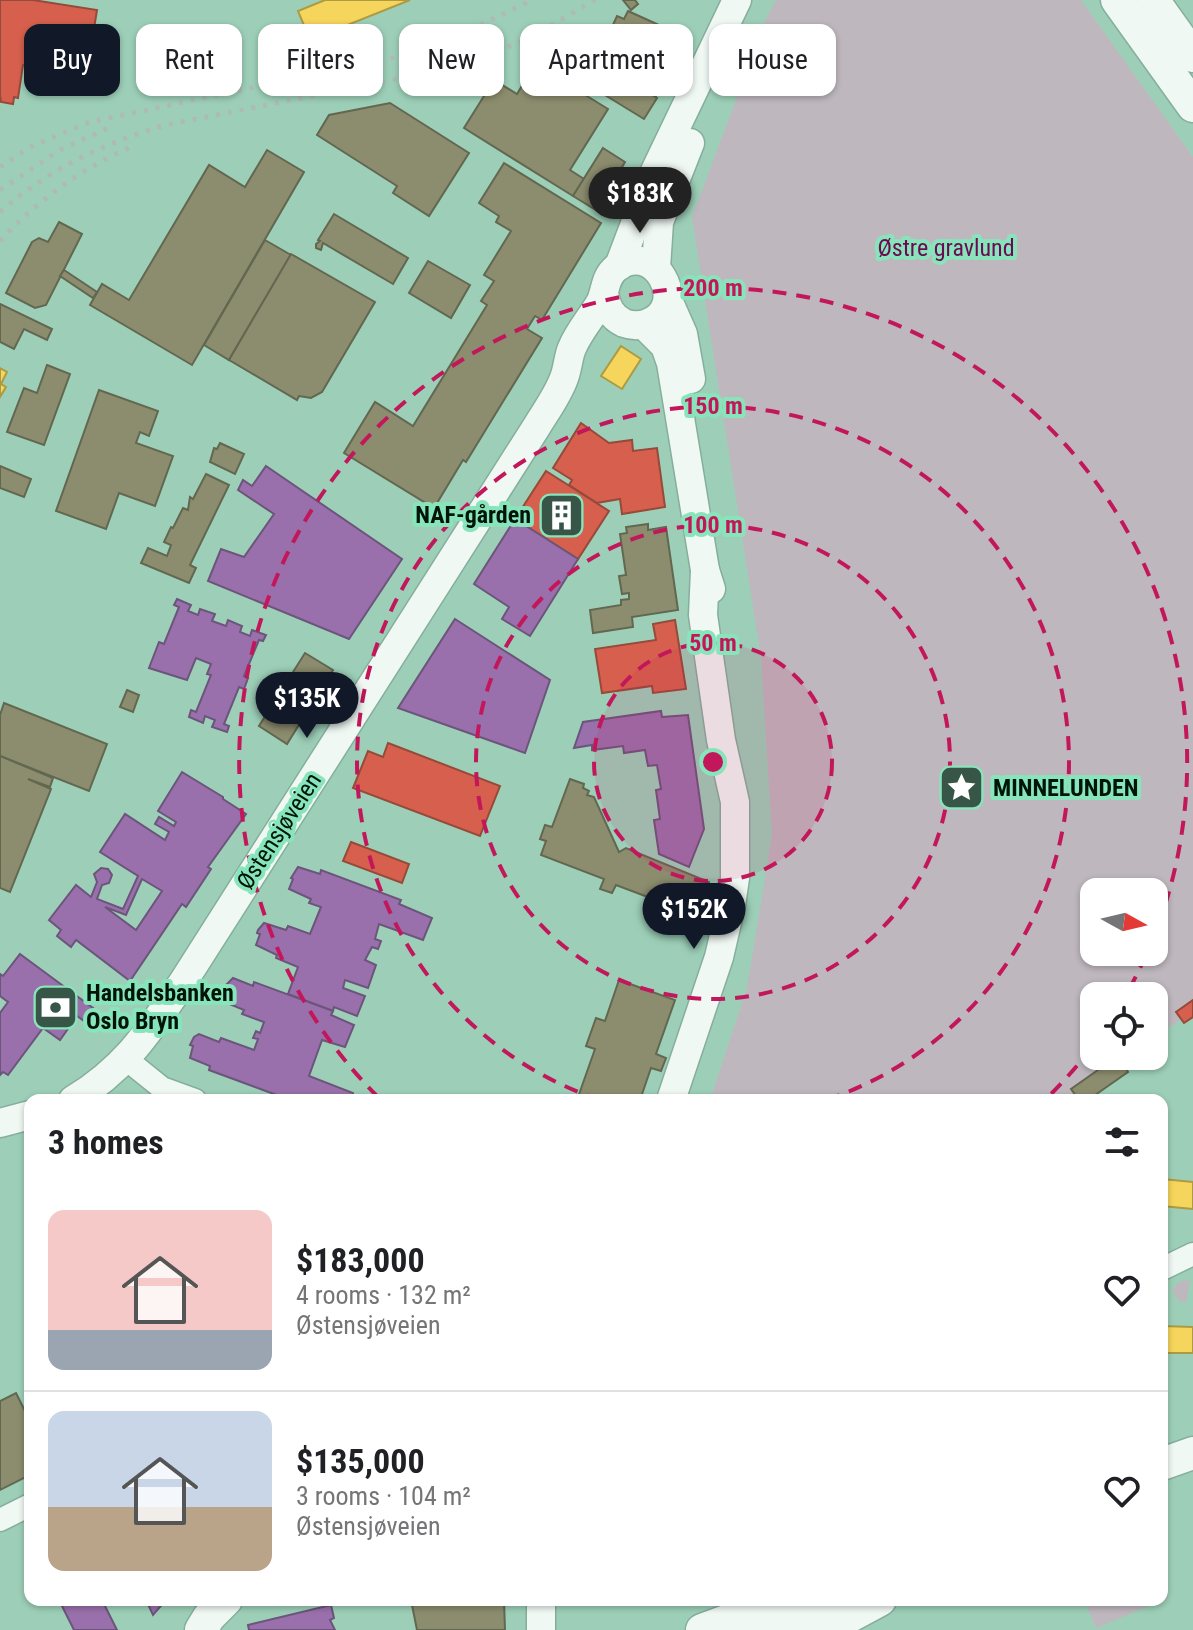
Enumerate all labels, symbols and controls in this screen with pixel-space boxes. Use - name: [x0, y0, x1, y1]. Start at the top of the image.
- chip: Buy: [24, 24, 120, 96]
- chip: Rent: [136, 24, 242, 96]
- chip: Filters: [258, 24, 383, 96]
- chip: New: [399, 24, 504, 96]
- chip: Apartment: [520, 24, 693, 96]
- chip: House: [709, 24, 836, 96]
- pin: $183K: [584, 167, 696, 235]
- text: $183K: [607, 178, 673, 208]
- park label: Østre gravlund: [877, 234, 1015, 262]
- text: 200 m: [683, 274, 743, 302]
- text: 150 m: [683, 392, 743, 420]
- building icon: NAF-gården: [538, 491, 586, 539]
- place label: NAF-gården: [415, 501, 531, 529]
- text: 100 m: [683, 511, 743, 539]
- text: 50 m: [689, 629, 737, 657]
- pin: $135K: [251, 672, 363, 740]
- text: $135K: [274, 683, 340, 713]
- centre of rings: [699, 748, 727, 776]
- place icon: MINNELUNDEN: [938, 764, 986, 812]
- street label: Østensjøveien: [231, 767, 327, 895]
- place label: MINNELUNDEN: [993, 774, 1138, 802]
- north arrow: [1080, 878, 1168, 966]
- map controls: [1080, 878, 1168, 1070]
- pin: $152K: [638, 883, 750, 951]
- text: $152K: [661, 894, 727, 924]
- place label: Handelsbanken Oslo Bryn: [86, 979, 234, 1035]
- button: locate: [1080, 982, 1168, 1070]
- bank icon: Handelsbanken Oslo Bryn: [31, 983, 79, 1031]
- icon: filters: [1100, 1120, 1144, 1164]
- text: 3 homes: [48, 1122, 164, 1162]
- text: $183,000: [296, 1240, 425, 1280]
- icon: home: [112, 1242, 208, 1338]
- icon: heart: [1100, 1268, 1144, 1312]
- text: 4 rooms · 132 m²: [296, 1280, 471, 1310]
- text: Østensjøveien: [296, 1310, 441, 1340]
- text: $135,000: [296, 1441, 425, 1481]
- icon: home: [112, 1443, 208, 1539]
- icon: heart: [1100, 1469, 1144, 1513]
- text: 3 rooms · 104 m²: [296, 1481, 471, 1511]
- text: Østensjøveien: [296, 1511, 441, 1541]

